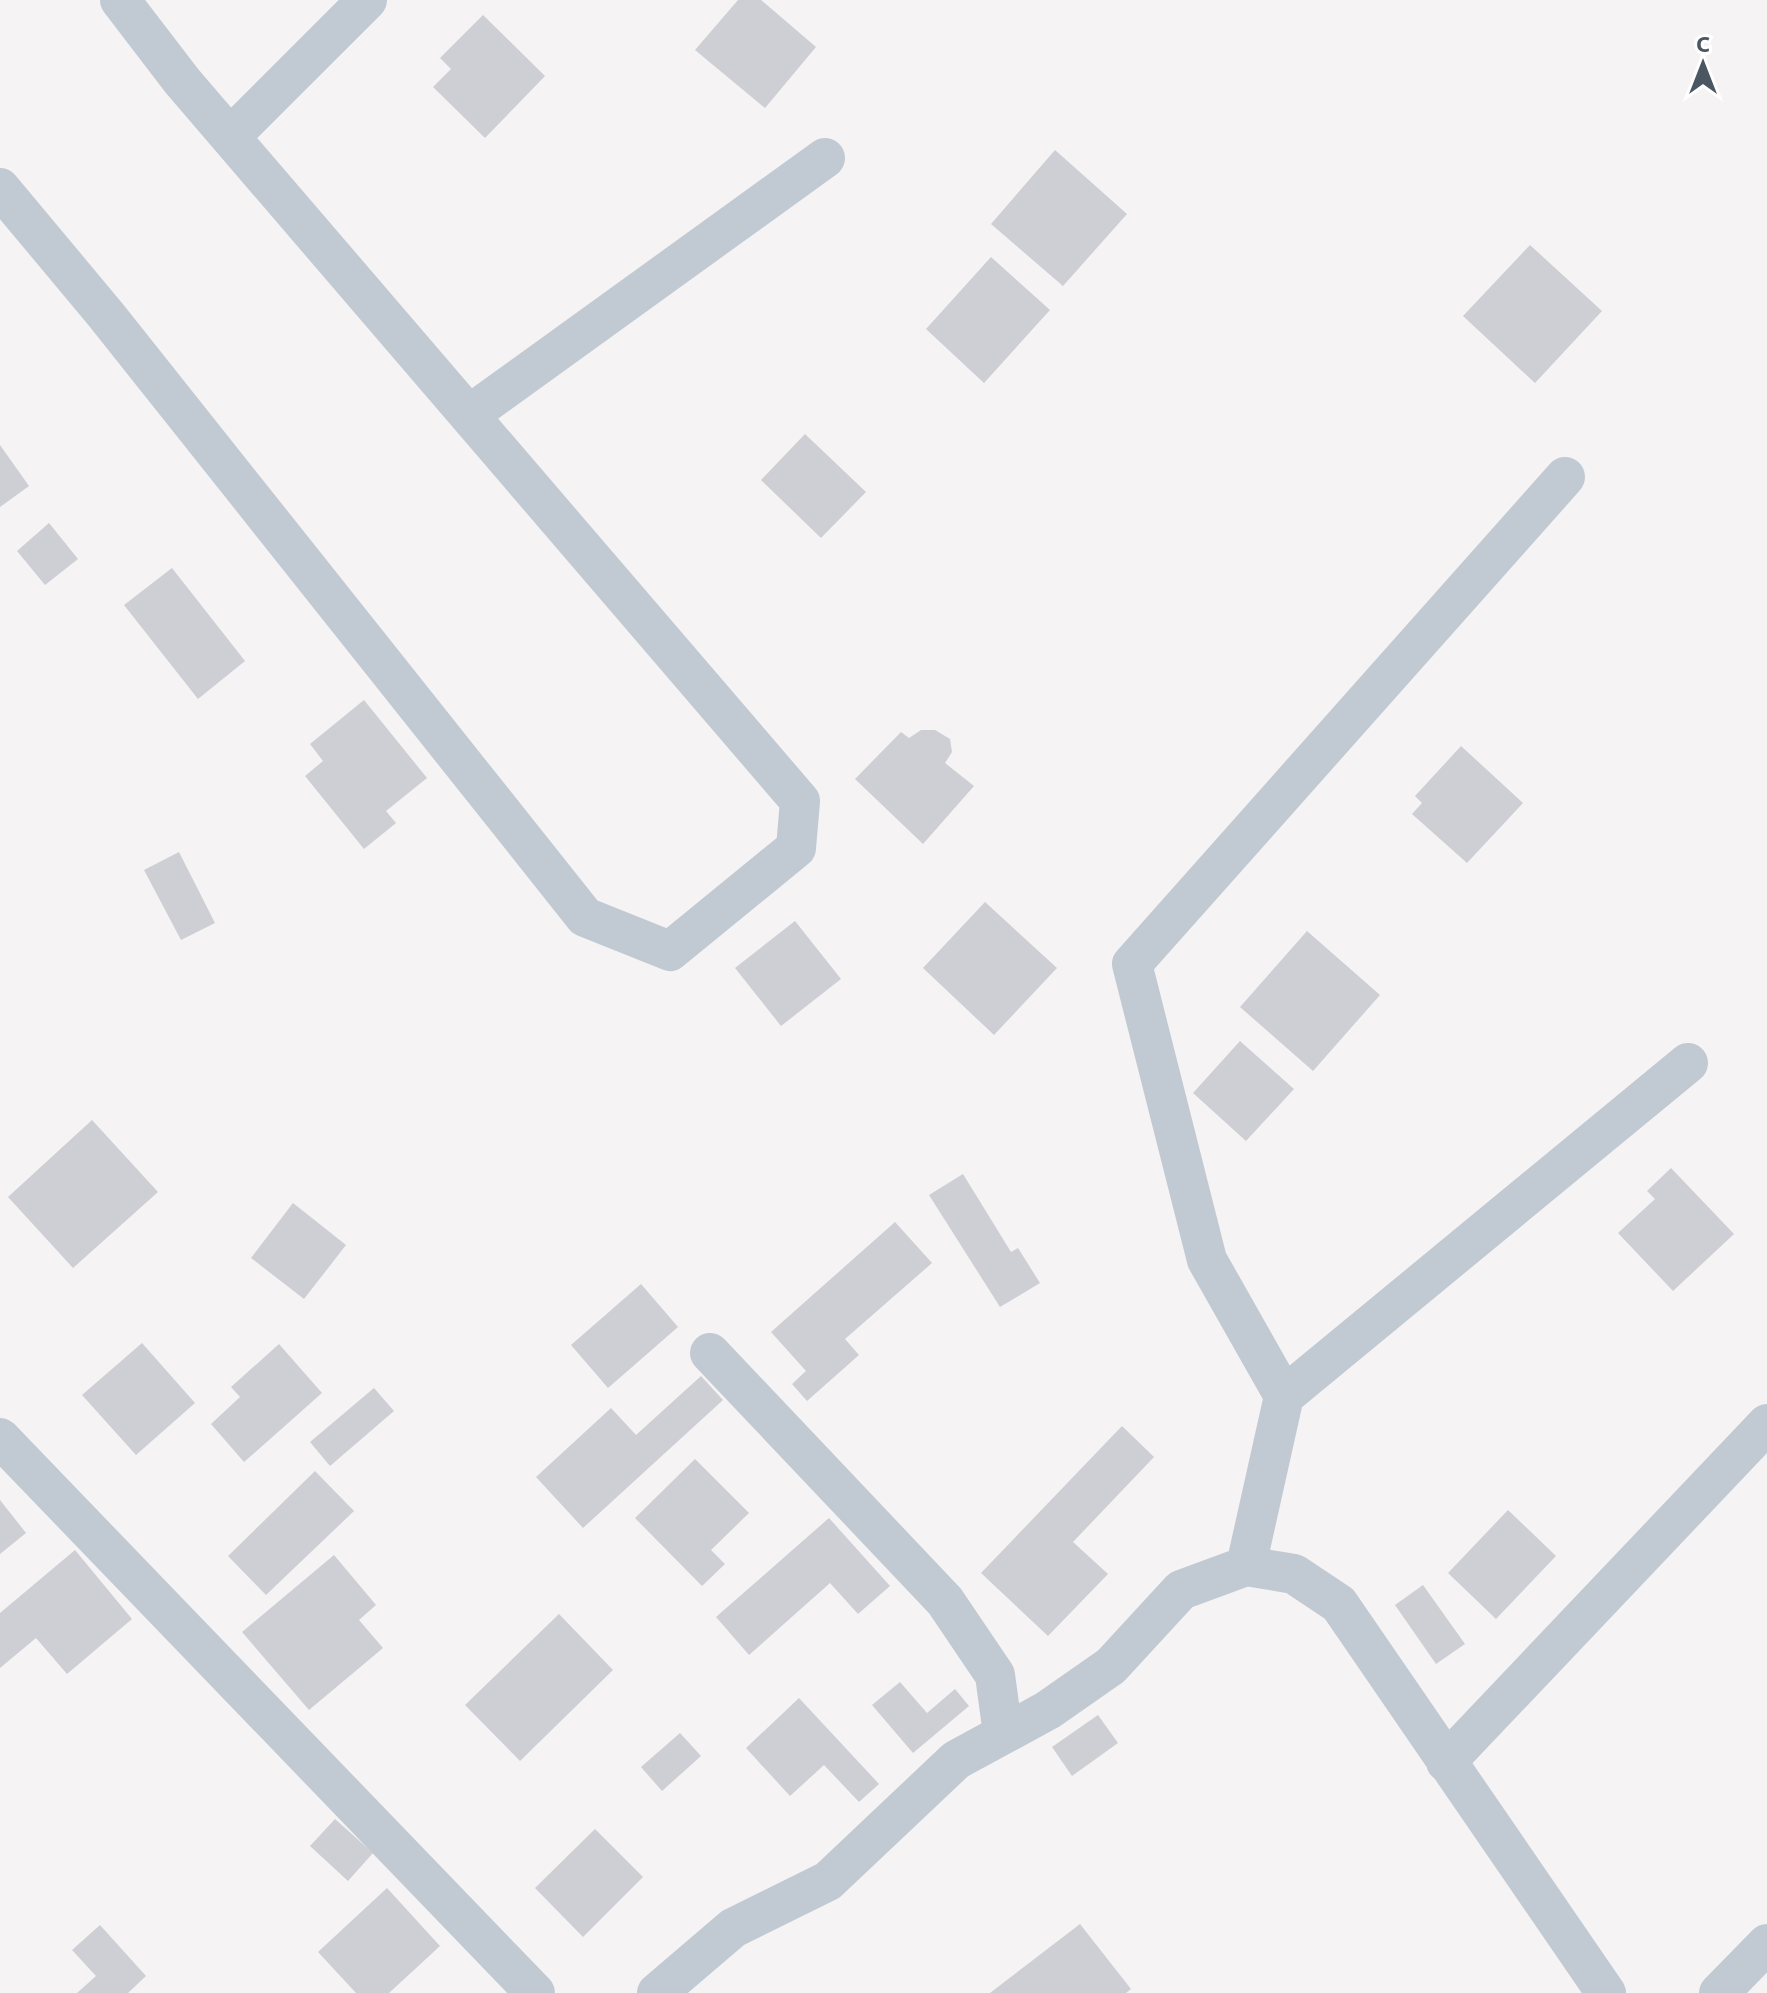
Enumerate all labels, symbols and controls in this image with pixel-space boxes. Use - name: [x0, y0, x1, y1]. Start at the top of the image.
- north arrow: [1663, 24, 1743, 104]
- text: С: [1696, 28, 1710, 58]

